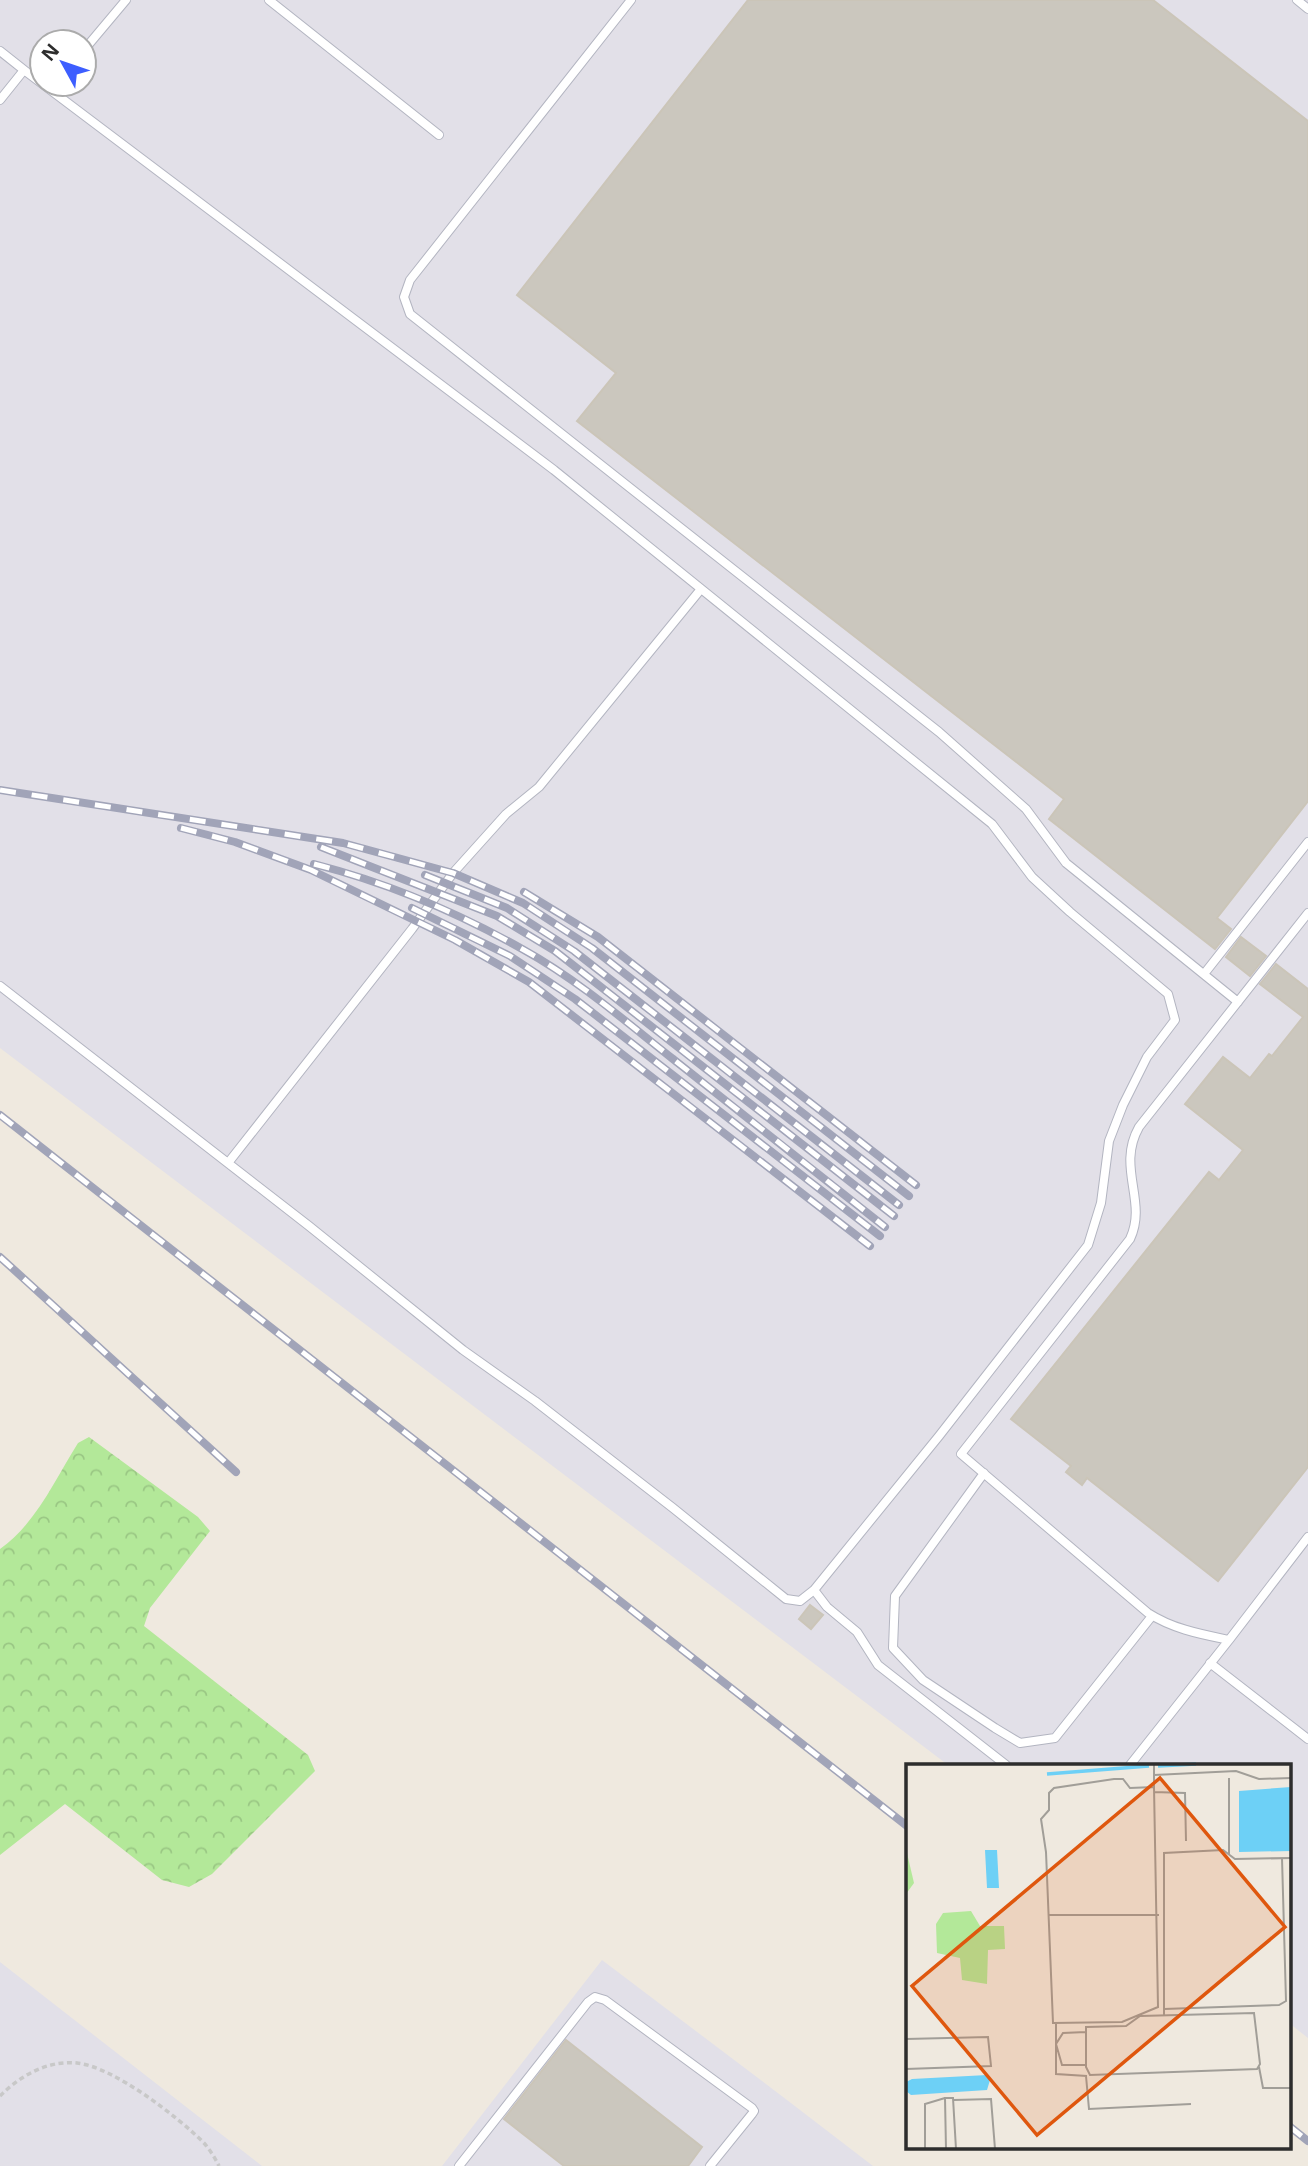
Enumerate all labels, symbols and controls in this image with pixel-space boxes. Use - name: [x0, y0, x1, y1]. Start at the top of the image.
- north arrow: [28, 28, 98, 98]
- text: N: [35, 38, 65, 66]
- inset map: [906, 1764, 1290, 2148]

